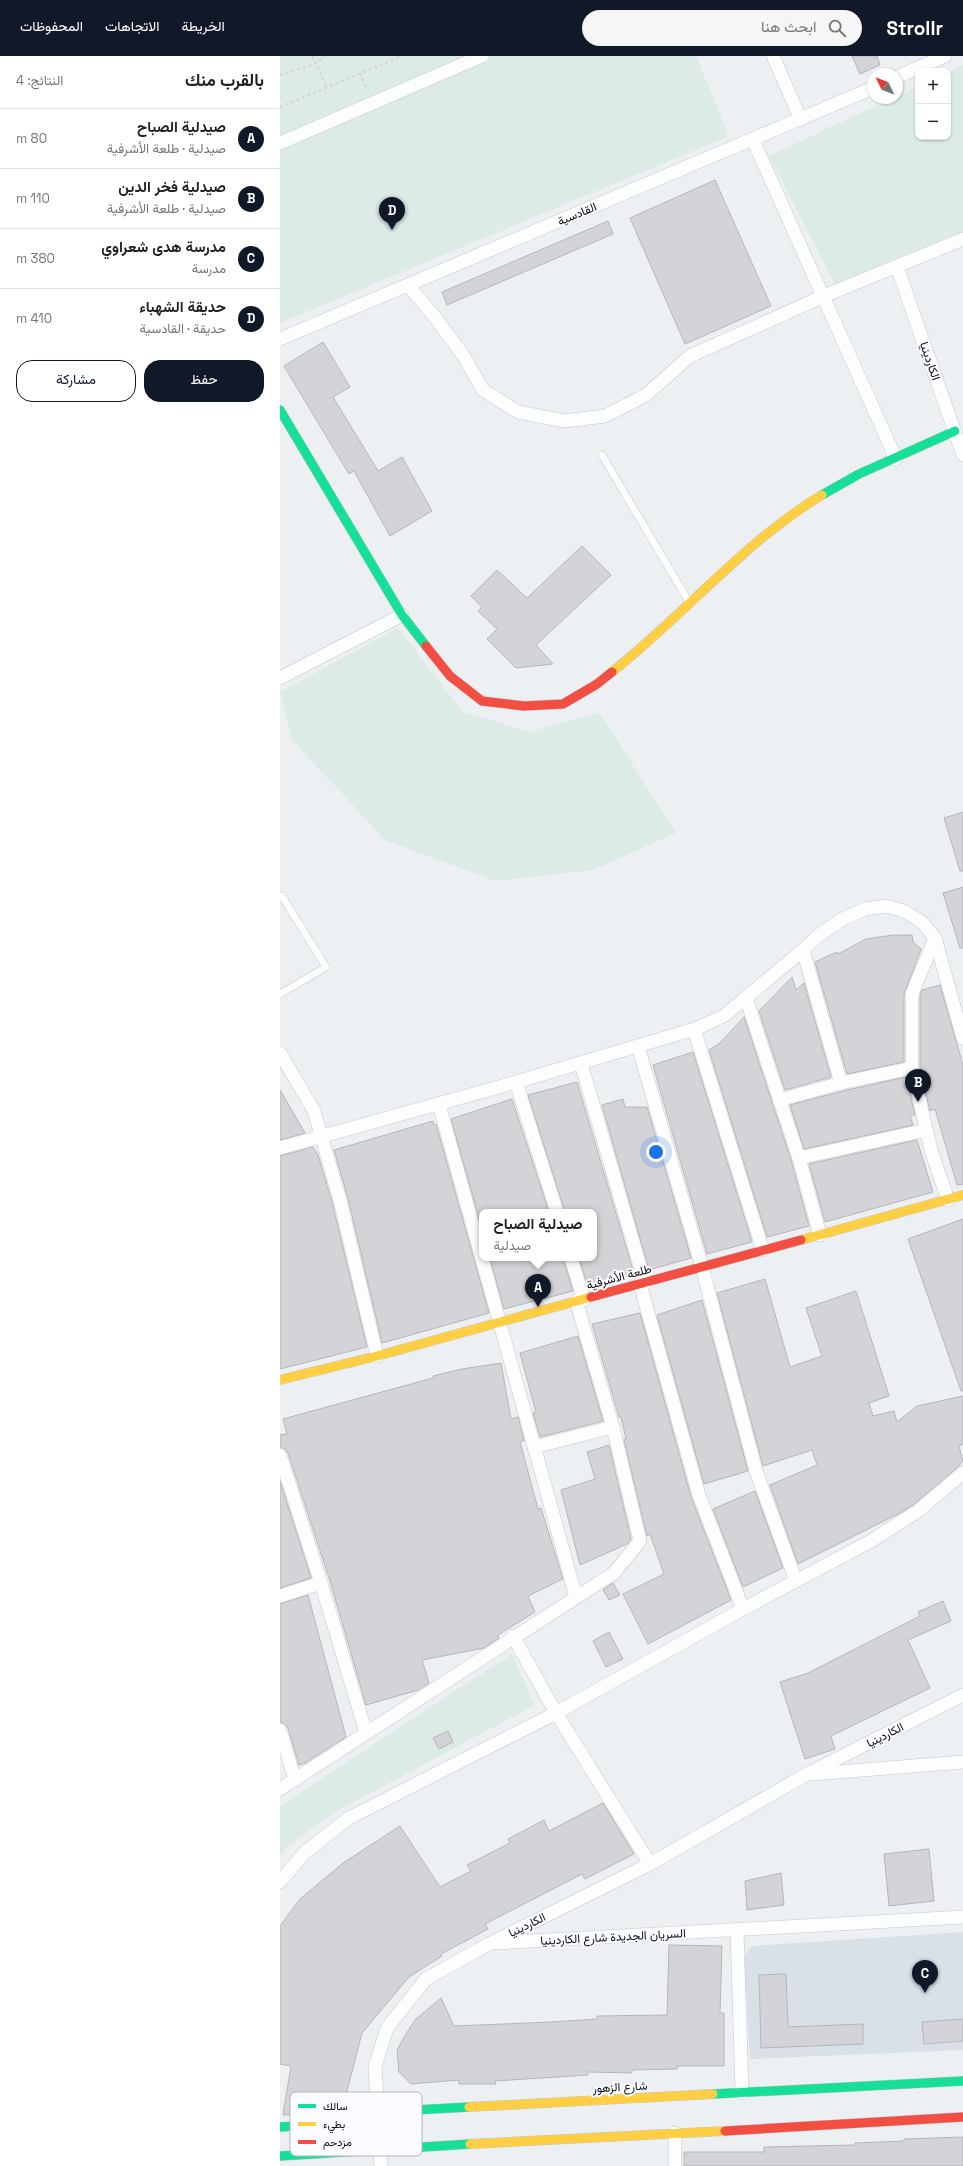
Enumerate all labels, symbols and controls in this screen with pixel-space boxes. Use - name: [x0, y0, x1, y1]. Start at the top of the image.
- search box: [582, 10, 862, 46]
- text: Strollr: [886, 16, 943, 41]
- text: المحفوظات: [20, 17, 83, 35]
- text: الاتجاهات: [105, 17, 159, 35]
- text: الخريطة: [181, 17, 225, 35]
- text: ابحث هنا: [761, 17, 816, 36]
- icon: search: [826, 17, 848, 39]
- north arrow: [867, 68, 903, 104]
- map controls: [915, 68, 951, 140]
- button: +: [915, 68, 951, 104]
- text: بالقرب منك: [185, 69, 264, 91]
- text: النتائج: 4: [16, 72, 63, 89]
- button: −: [915, 104, 951, 140]
- text: صيدلية الصباح: [137, 117, 226, 136]
- text: 80 m: [16, 130, 47, 147]
- text: A: [247, 130, 255, 147]
- text: صيدلية · طلعة الأشرفية: [107, 140, 226, 157]
- text: صيدلية فخر الدين: [118, 177, 226, 196]
- text: 110 m: [16, 190, 50, 207]
- text: B: [247, 190, 255, 207]
- pin: D: [379, 197, 405, 230]
- street label: القادسية: [555, 199, 599, 229]
- text: صيدلية · طلعة الأشرفية: [107, 200, 226, 217]
- text: مدرسة هدى شعراوي: [101, 237, 226, 256]
- text: 380 m: [16, 250, 55, 267]
- text: C: [247, 250, 255, 267]
- text: مدرسة: [192, 260, 226, 277]
- text: حديقة الشهباء: [139, 297, 226, 316]
- text: 410 m: [16, 310, 52, 327]
- text: D: [247, 310, 255, 327]
- text: حديقة · القادسية: [139, 320, 226, 337]
- street label: الكاردينيا: [916, 340, 944, 382]
- button: مشاركة: [16, 360, 136, 402]
- button: حفظ: [144, 360, 264, 402]
- pin: B: [905, 1069, 931, 1102]
- your location: [646, 1142, 666, 1162]
- popup: [479, 1209, 597, 1261]
- text: صيدلية الصباح: [494, 1214, 582, 1233]
- text: صيدلية: [494, 1237, 531, 1254]
- street label: طلعة الأشرفية: [585, 1261, 653, 1293]
- pin: A: [525, 1274, 551, 1307]
- street label: الكاردينيا: [864, 1719, 906, 1751]
- street label: الكاردينيا: [506, 1909, 548, 1941]
- street label: السريان الجديدة شارع الكاردينيا: [540, 1925, 686, 1950]
- pin: C: [912, 1960, 938, 1993]
- street label: شارع الزهور: [591, 2078, 648, 2097]
- legend: [290, 2092, 422, 2156]
- text: سالك: [323, 2099, 348, 2113]
- text: بطيء: [323, 2117, 345, 2134]
- text: مزدحم: [323, 2135, 352, 2150]

